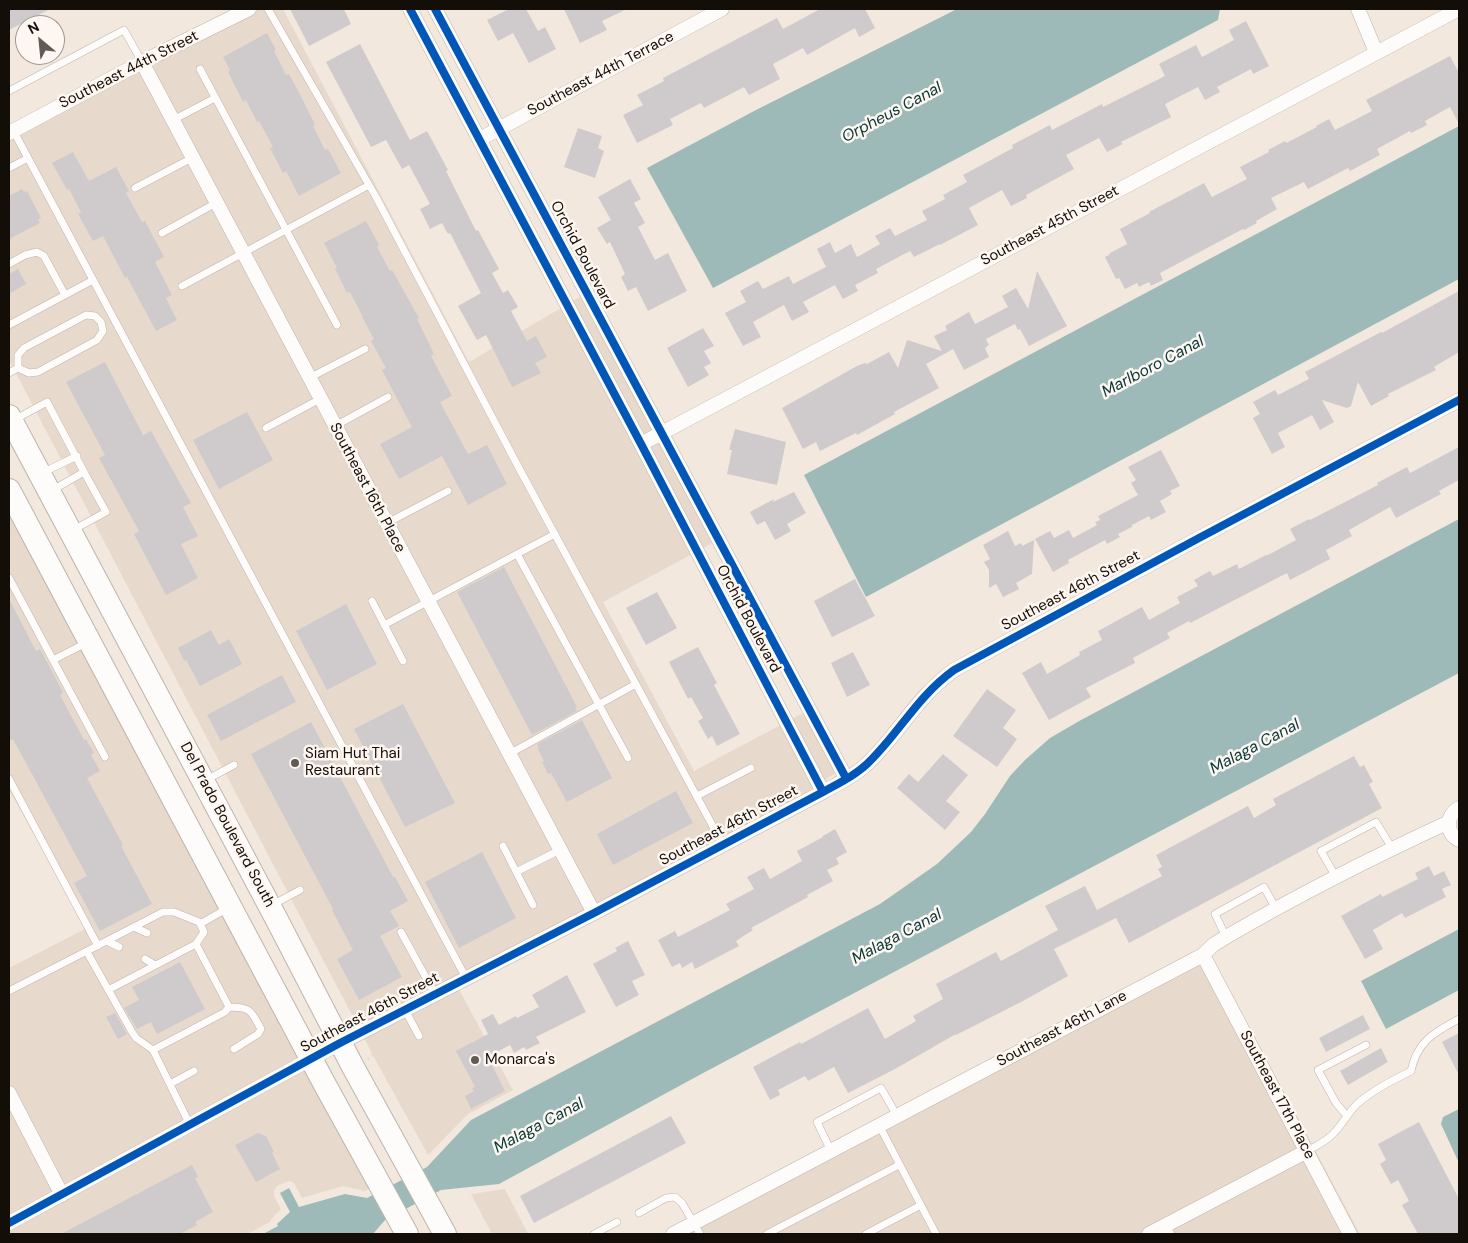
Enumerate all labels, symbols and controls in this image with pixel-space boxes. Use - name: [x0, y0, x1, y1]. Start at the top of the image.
- north arrow: [15, 15, 65, 65]
- text: N: [25, 17, 42, 38]
- street label: Southeast 44th Street: [56, 27, 202, 113]
- street label: Southeast 44th Terrace: [525, 28, 677, 120]
- water label: Orpheus Canal: [839, 79, 945, 147]
- street label: Southeast 45th Street: [978, 182, 1122, 270]
- street label: Orchid Boulevard: [546, 198, 618, 312]
- water label: Marlboro Canal: [1099, 332, 1207, 402]
- street label: Southeast 16th Place: [325, 420, 409, 556]
- street label: Southeast 46th Street: [999, 547, 1143, 635]
- street label: Orchid Boulevard: [712, 562, 784, 676]
- water label: Malaga Canal: [1207, 715, 1303, 779]
- street label: Del Prado Boulevard South: [176, 740, 278, 910]
- place label: Siam Hut Thai Restaurant: [305, 745, 400, 780]
- marker: Siam Hut Thai Restaurant: [289, 757, 301, 769]
- street label: Southeast 46th Street: [657, 782, 801, 870]
- water label: Malaga Canal: [849, 905, 945, 969]
- street label: Southeast 46th Street: [298, 969, 442, 1057]
- street label: Southeast 46th Lane: [994, 987, 1130, 1071]
- street label: Southeast 17th Place: [1236, 1028, 1318, 1162]
- place label: Monarca's: [485, 1051, 555, 1069]
- marker: Monarca's: [469, 1054, 481, 1066]
- water label: Malaga Canal: [491, 1094, 587, 1158]

